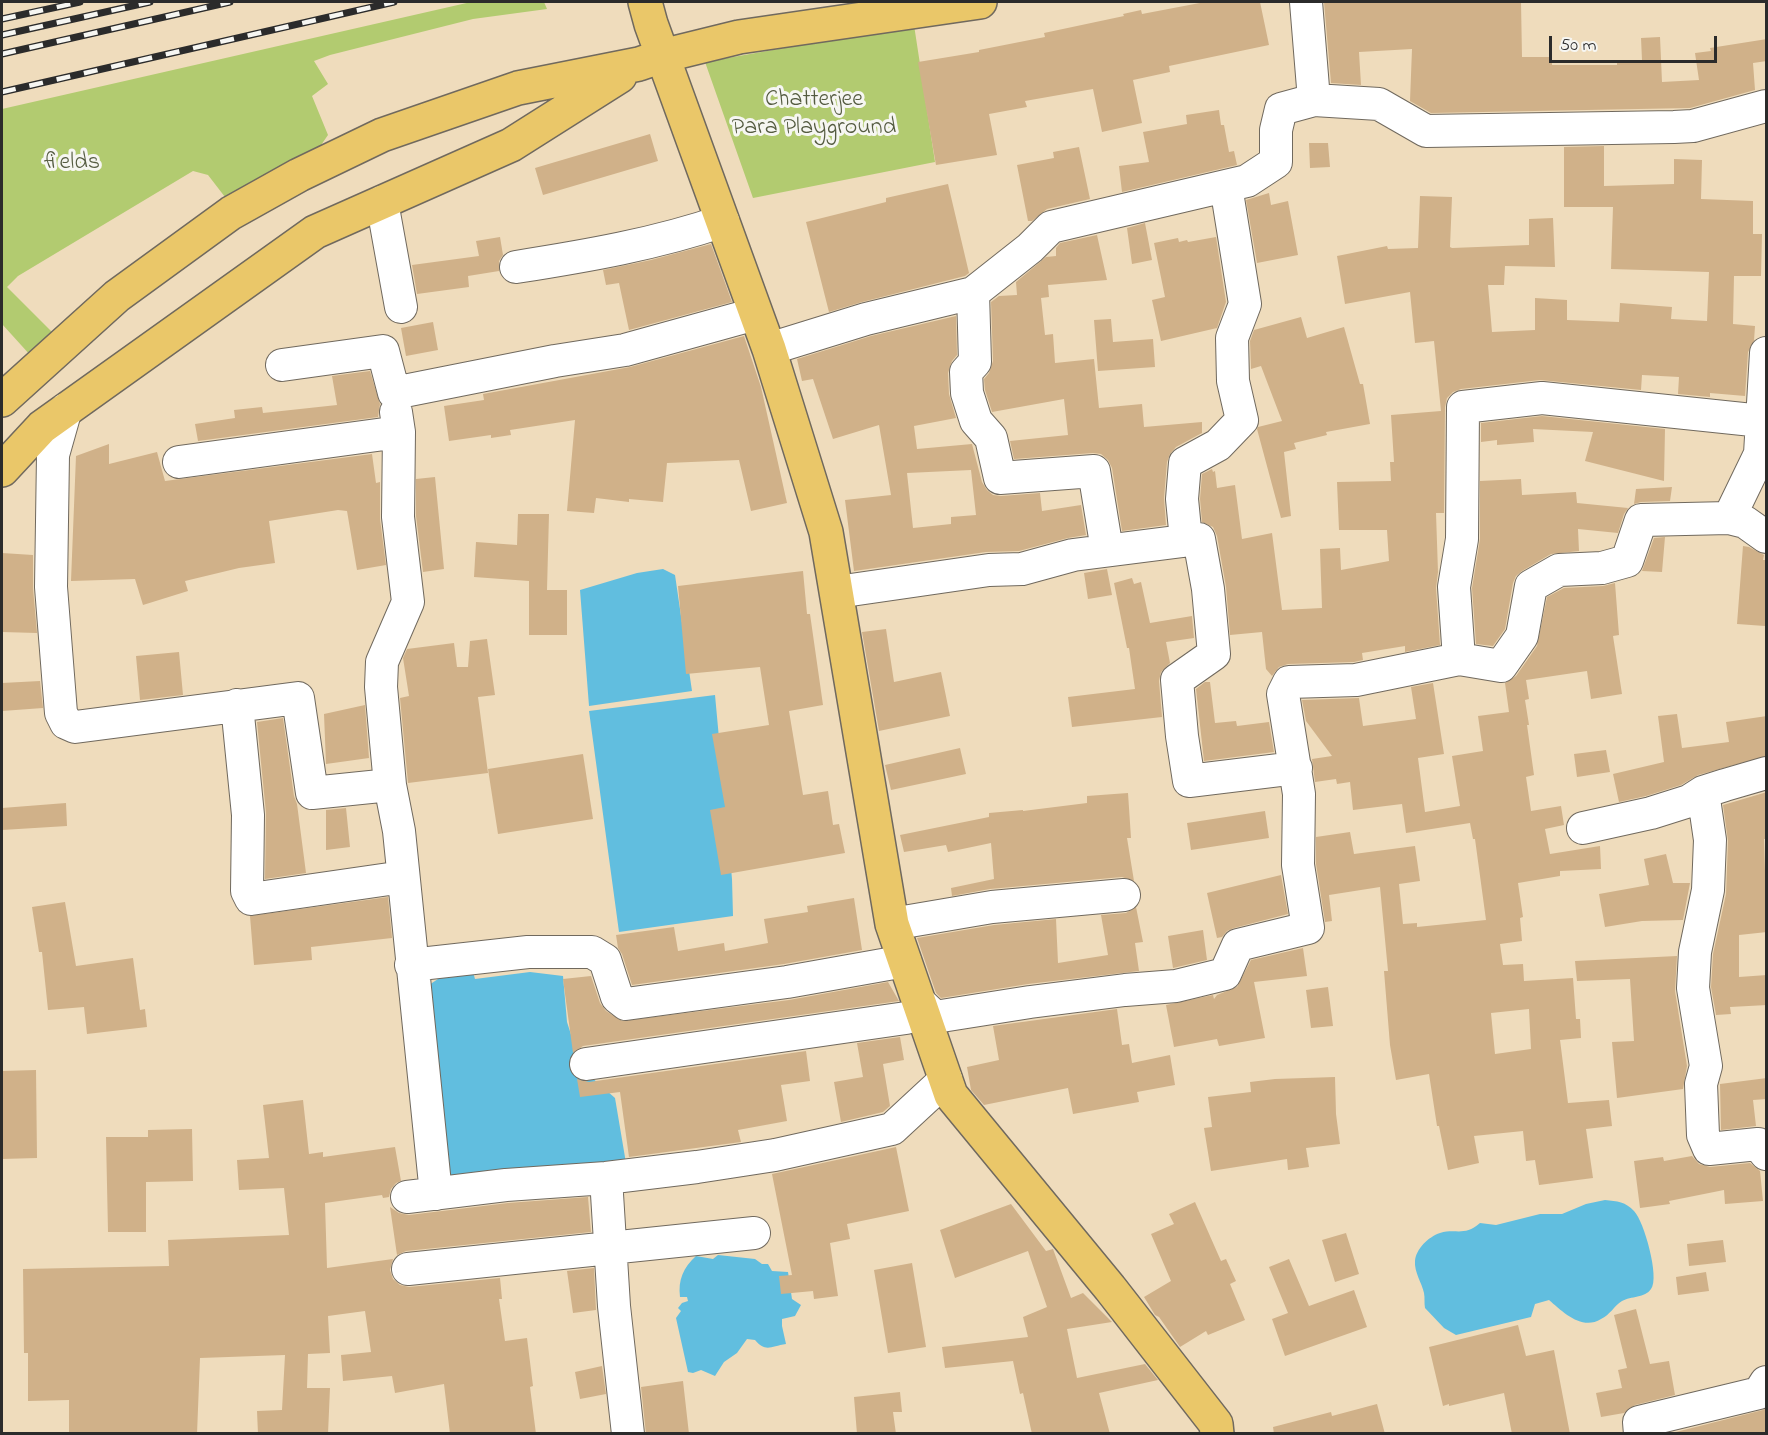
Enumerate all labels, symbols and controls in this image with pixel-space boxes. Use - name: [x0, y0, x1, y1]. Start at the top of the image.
- scale bar: [1552, 24, 1720, 62]
- text: 50 m: [1560, 33, 1597, 59]
- park label: Chatterjee Para Playground: [732, 87, 896, 143]
- park label: fields: [44, 150, 100, 178]

